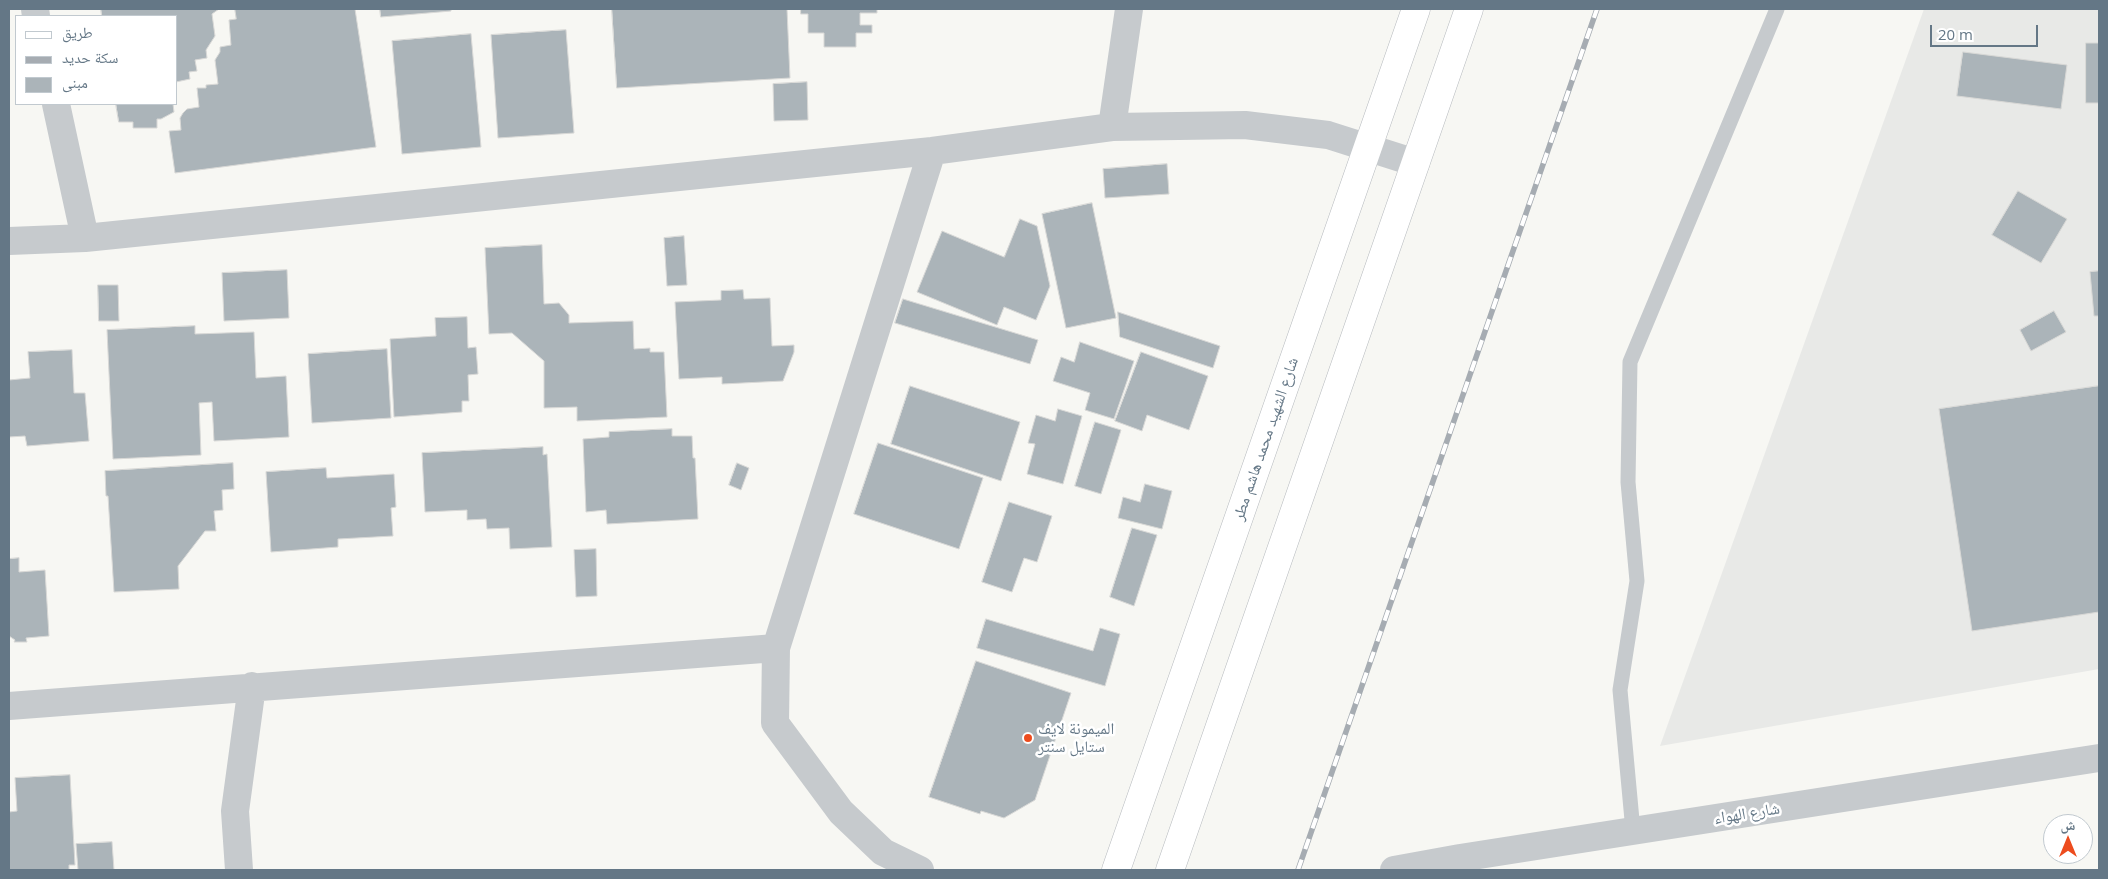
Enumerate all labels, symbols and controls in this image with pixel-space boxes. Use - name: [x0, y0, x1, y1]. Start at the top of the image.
- legend: [15, 15, 178, 105]
- scale bar: [1933, 15, 2040, 47]
- text: طريق: [62, 22, 93, 42]
- text: 20 m: [1938, 24, 1973, 44]
- text: سكة حديد: [62, 47, 118, 67]
- text: مبنى: [62, 72, 88, 92]
- street label: شارع الشهيد محمد هاشم مطر: [1229, 355, 1303, 523]
- place label: الميمونة لايف ستايل سنتر: [1038, 719, 1114, 757]
- marker: الميمونة لايف ستايل سنتر: [1022, 732, 1034, 744]
- street label: شارع الهواء: [1713, 799, 1781, 829]
- north arrow: [2043, 814, 2093, 864]
- text: ش: [2061, 815, 2075, 834]

